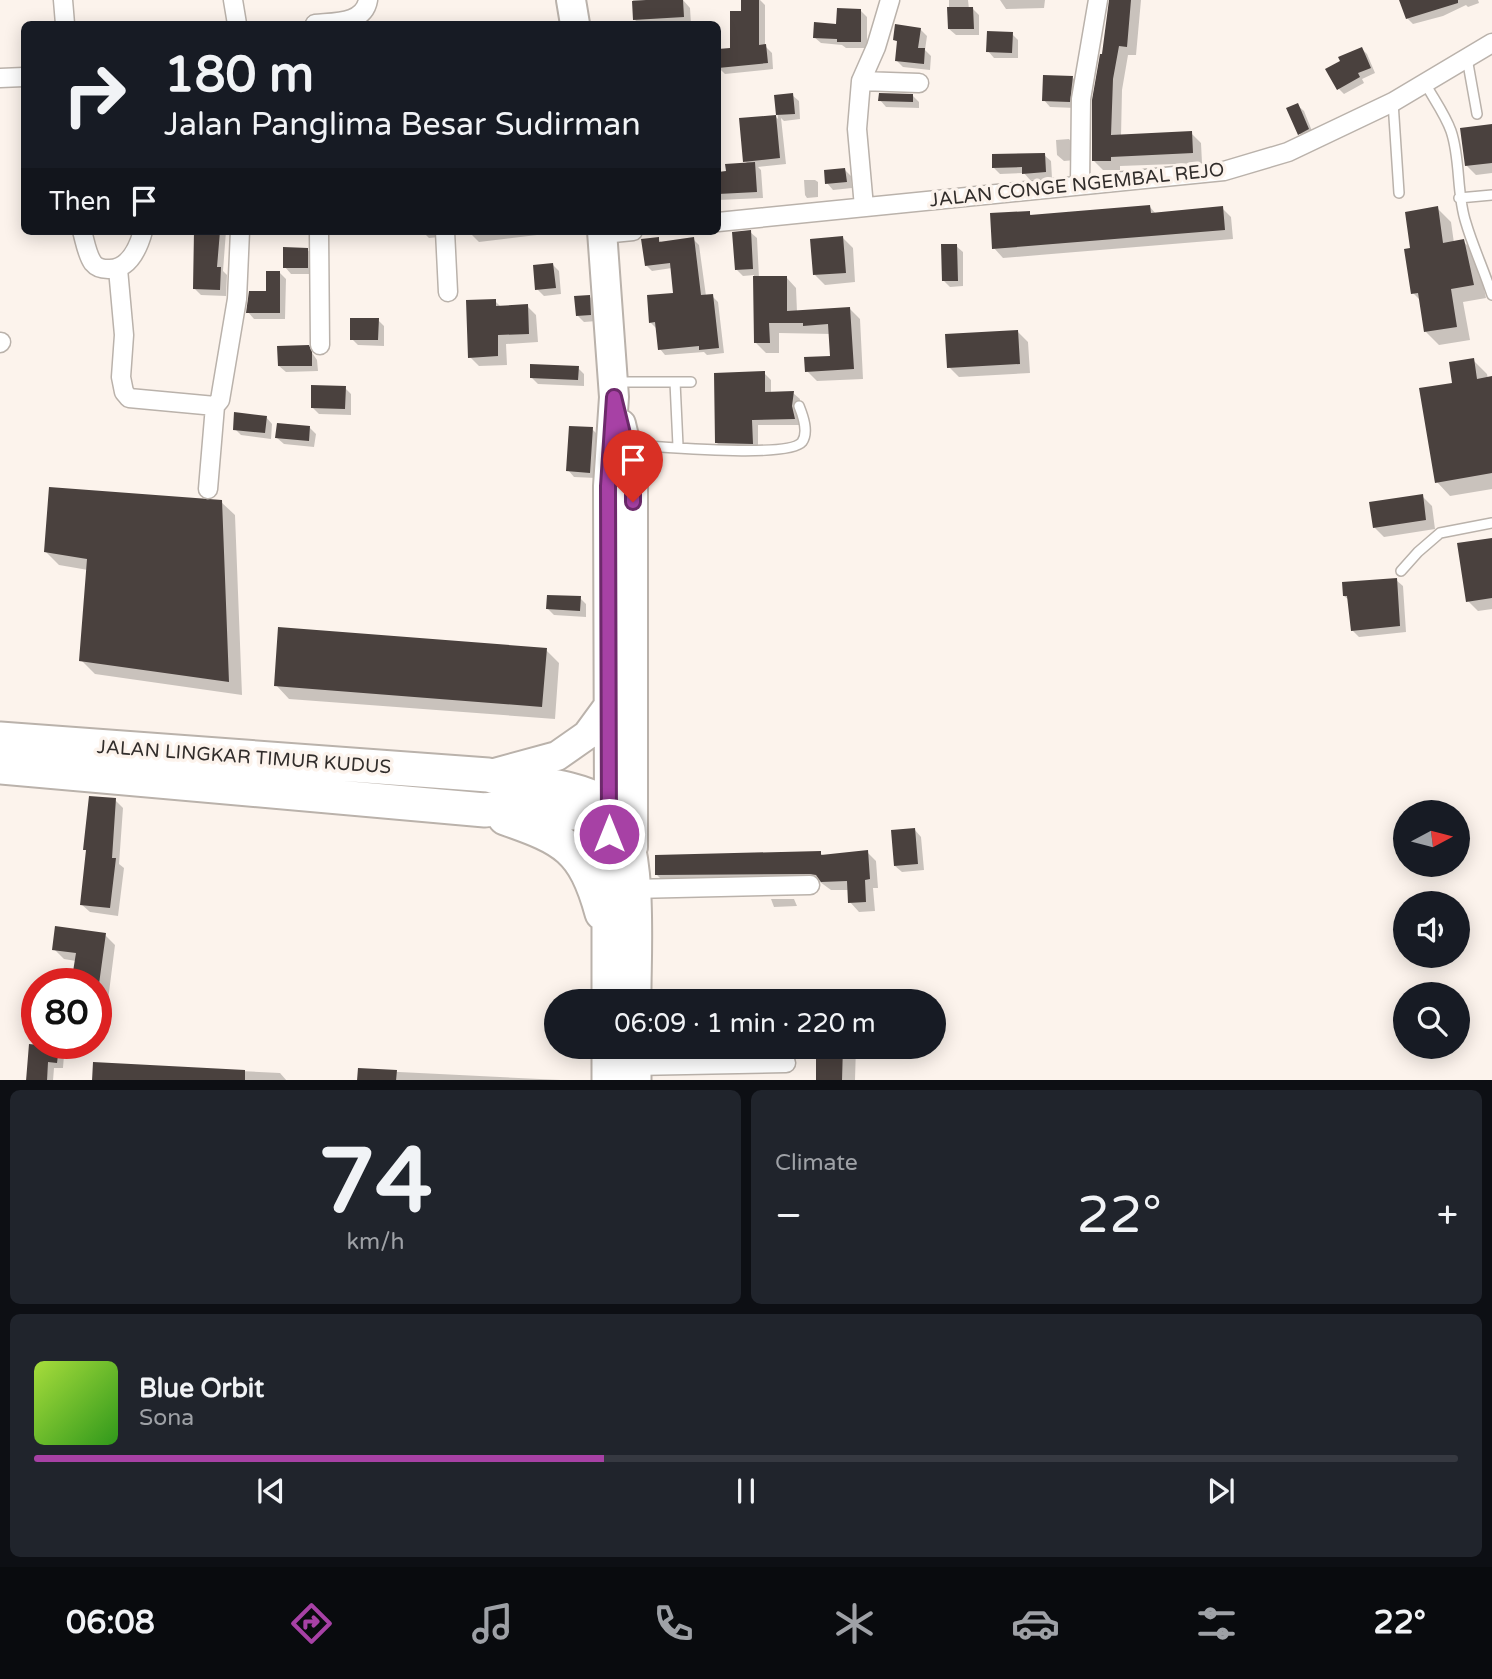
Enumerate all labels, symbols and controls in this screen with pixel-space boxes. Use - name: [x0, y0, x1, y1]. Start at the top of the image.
- text: 180 m: [164, 46, 314, 105]
- icon: right: [49, 49, 140, 140]
- text: Jalan Panglima Besar Sudirman: [164, 106, 641, 144]
- street label: JALAN CONGE NGEMBAL REJO: [929, 159, 1225, 211]
- icon: arrive: [125, 182, 163, 220]
- text: Then: [49, 186, 111, 217]
- pin: [603, 430, 663, 502]
- icon: arrive: [614, 441, 652, 479]
- street label: JALAN LINGKAR TIMUR KUDUS: [96, 736, 392, 778]
- position arrow: [572, 797, 646, 871]
- north arrow: [1393, 800, 1470, 877]
- map controls: [1393, 800, 1470, 1059]
- button: sound: [1393, 891, 1470, 968]
- speed limit sign: 80: [21, 968, 112, 1059]
- button: search: [1393, 982, 1470, 1059]
- text: 06:09 · 1 min · 220 m: [614, 1008, 876, 1039]
- text: 74: [318, 1127, 433, 1237]
- text: Climate: [775, 1149, 858, 1177]
- text: 22°: [1077, 1184, 1162, 1247]
- text: −: [775, 1193, 802, 1239]
- text: +: [1437, 1193, 1458, 1239]
- text: km/h: [347, 1228, 404, 1256]
- text: Blue Orbit: [139, 1373, 264, 1404]
- text: Sona: [139, 1404, 194, 1432]
- icon: previous: [252, 1472, 290, 1510]
- icon: pause: [727, 1472, 765, 1510]
- icon: next: [1202, 1472, 1240, 1510]
- icon: directions: [287, 1599, 336, 1648]
- icon: music: [468, 1599, 517, 1648]
- icon: phone: [649, 1599, 698, 1648]
- icon: climate: [830, 1599, 879, 1648]
- icon: car: [1011, 1599, 1060, 1648]
- icon: filters: [1192, 1599, 1241, 1648]
- text: 06:08: [66, 1604, 155, 1642]
- text: 22°: [1374, 1604, 1426, 1642]

